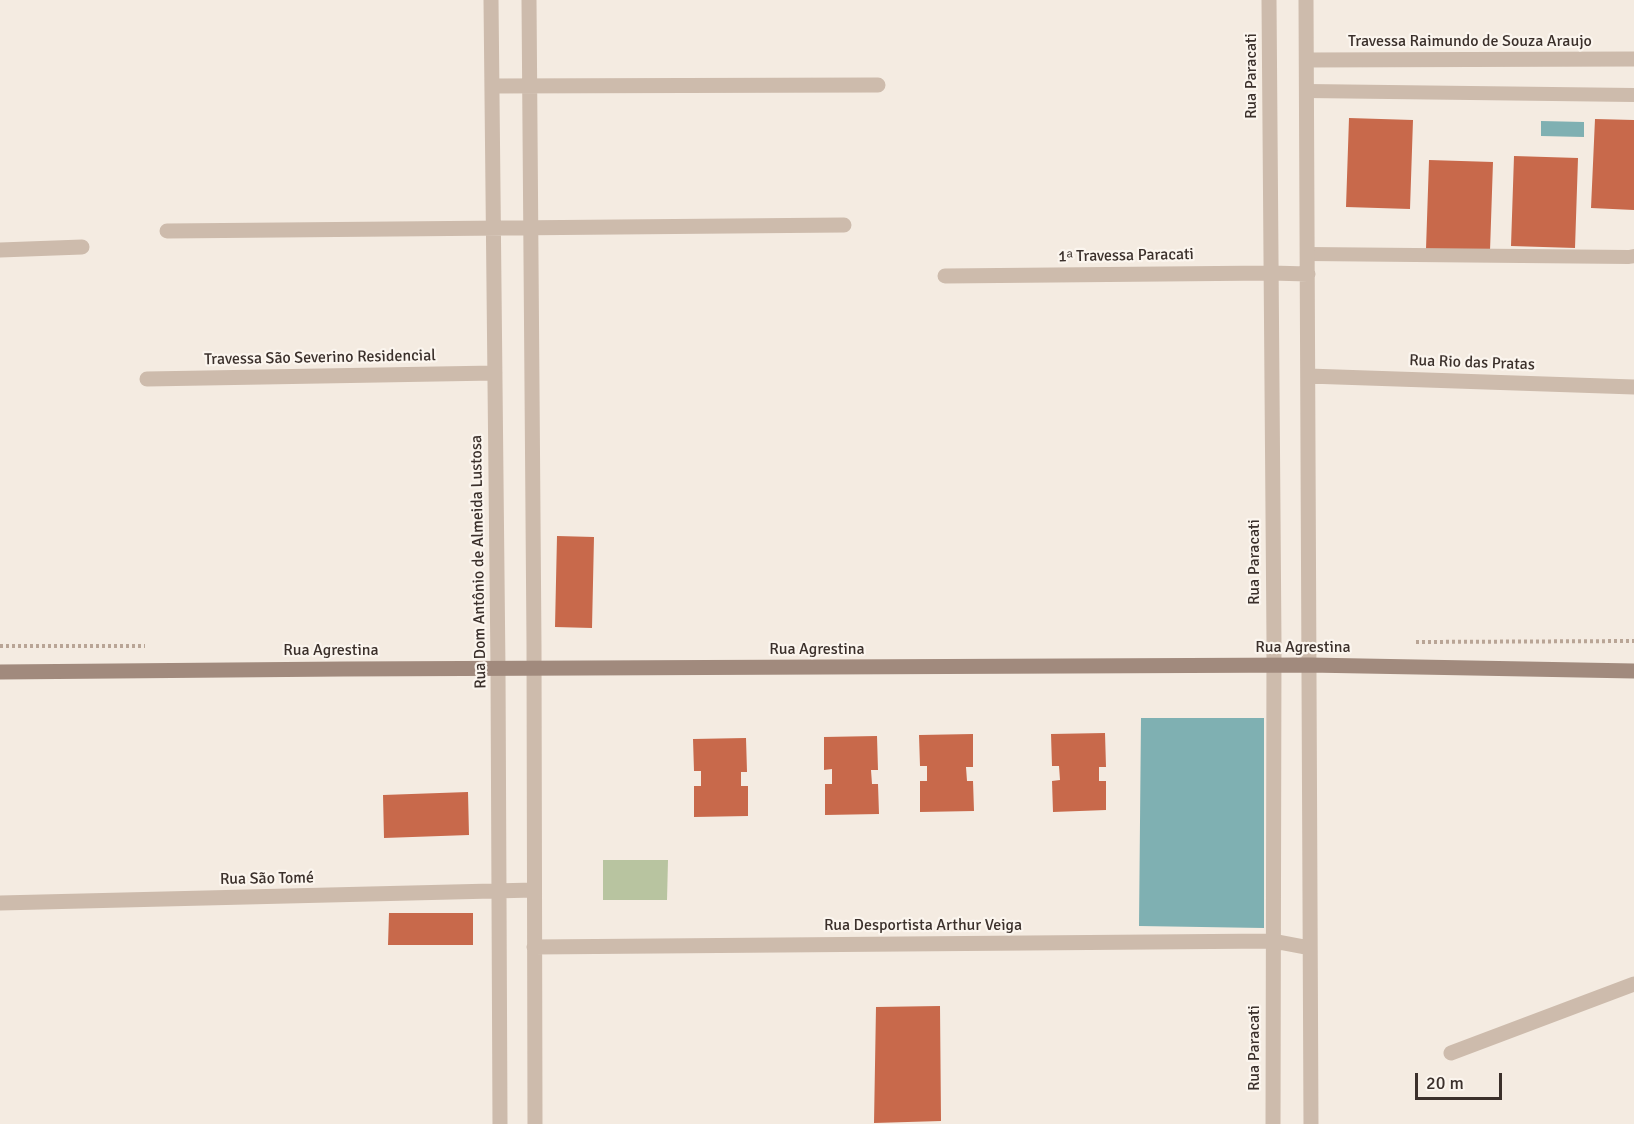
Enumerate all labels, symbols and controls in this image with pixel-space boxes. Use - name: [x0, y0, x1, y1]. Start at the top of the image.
- street label: Travessa Raimundo de Souza Araujo: [1348, 32, 1592, 52]
- street label: Rua Paracati: [1242, 33, 1262, 119]
- street label: 1ᵃ Travessa Paracati: [1058, 245, 1194, 267]
- street label: Travessa São Severino Residencial: [204, 346, 436, 370]
- street label: Rua Rio das Pratas: [1409, 351, 1535, 375]
- street label: Rua Dom Antônio de Almeida Lustosa: [467, 435, 491, 689]
- street label: Rua Paracati: [1245, 519, 1265, 605]
- street label: Rua Agrestina: [1255, 638, 1351, 658]
- street label: Rua Agrestina: [769, 640, 865, 660]
- street label: Rua Agrestina: [283, 641, 379, 661]
- street label: Rua São Tomé: [220, 869, 314, 889]
- street label: Rua Desportista Arthur Veiga: [824, 916, 1022, 936]
- street label: Rua Paracati: [1245, 1005, 1265, 1091]
- scale bar: [1418, 1061, 1505, 1099]
- text: 20 m: [1426, 1072, 1464, 1094]

